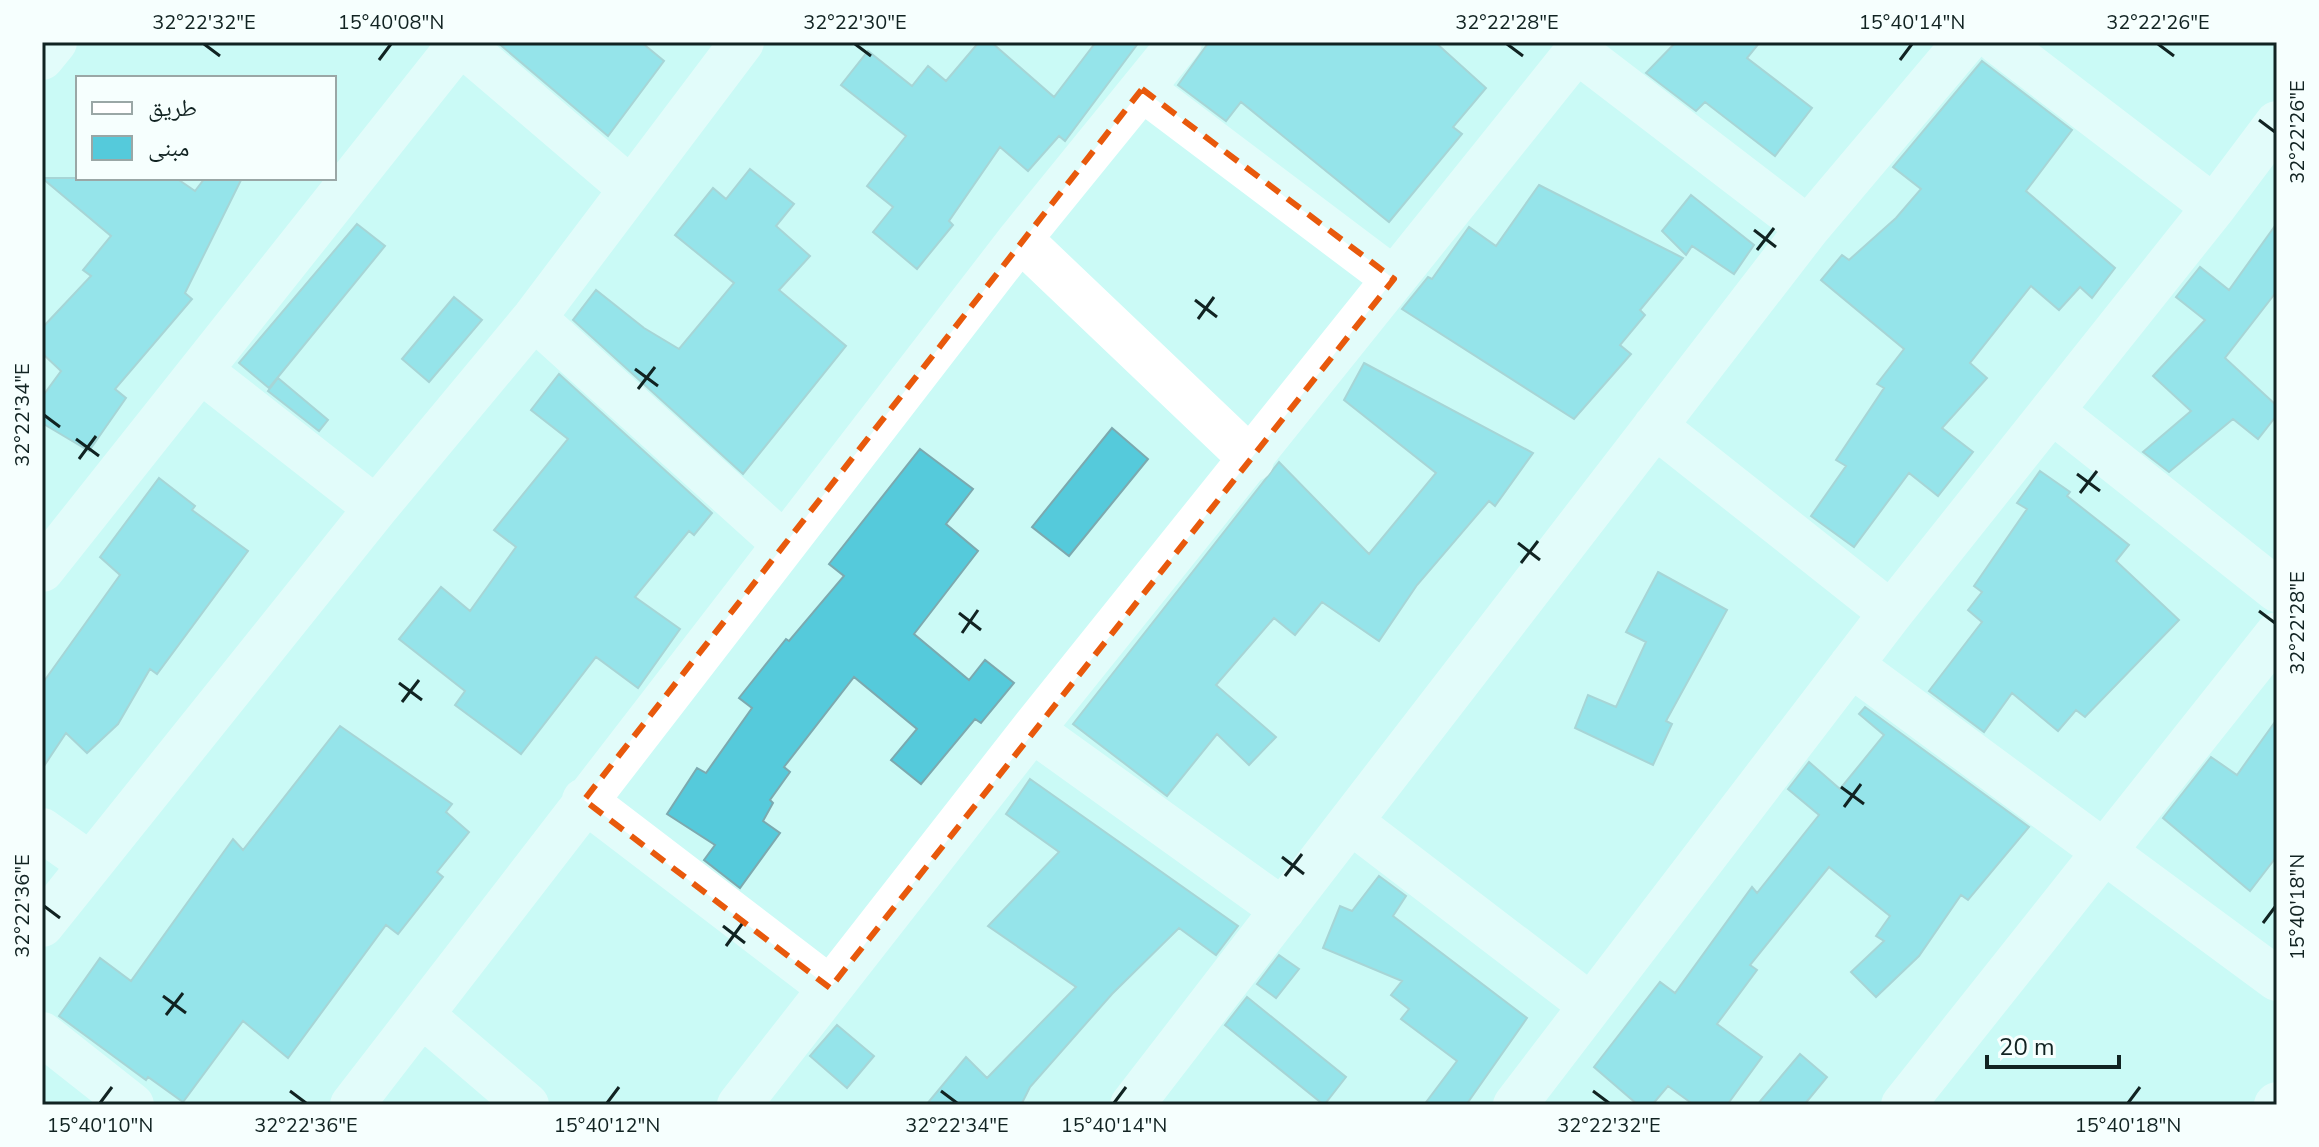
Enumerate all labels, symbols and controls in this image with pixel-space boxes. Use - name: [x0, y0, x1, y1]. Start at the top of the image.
- text: 32°22'32"E: [152, 9, 256, 36]
- text: 15°40'08"N: [338, 9, 444, 36]
- text: 32°22'30"E: [803, 9, 907, 36]
- text: 32°22'28"E: [1455, 9, 1559, 36]
- text: 15°40'14"N: [1859, 9, 1965, 36]
- text: 32°22'26"E: [2106, 9, 2210, 36]
- legend: [76, 76, 336, 180]
- text: 32°22'26"E: [2284, 80, 2311, 184]
- text: طريق: [148, 92, 197, 124]
- text: مبنى: [148, 132, 189, 164]
- text: 32°22'34"E: [9, 363, 36, 467]
- text: 32°22'28"E: [2284, 571, 2311, 675]
- text: 32°22'36"E: [9, 854, 36, 958]
- text: 15°40'18"N: [2284, 854, 2311, 960]
- scale bar: [1987, 1019, 2119, 1069]
- text: 20 m: [1999, 1031, 2055, 1063]
- text: 15°40'10"N: [47, 1112, 153, 1139]
- text: 32°22'36"E: [254, 1112, 358, 1139]
- text: 15°40'12"N: [554, 1112, 660, 1139]
- text: 32°22'34"E: [905, 1112, 1009, 1139]
- text: 15°40'14"N: [1061, 1112, 1167, 1139]
- text: 32°22'32"E: [1557, 1112, 1661, 1139]
- text: 15°40'18"N: [2075, 1112, 2181, 1139]

